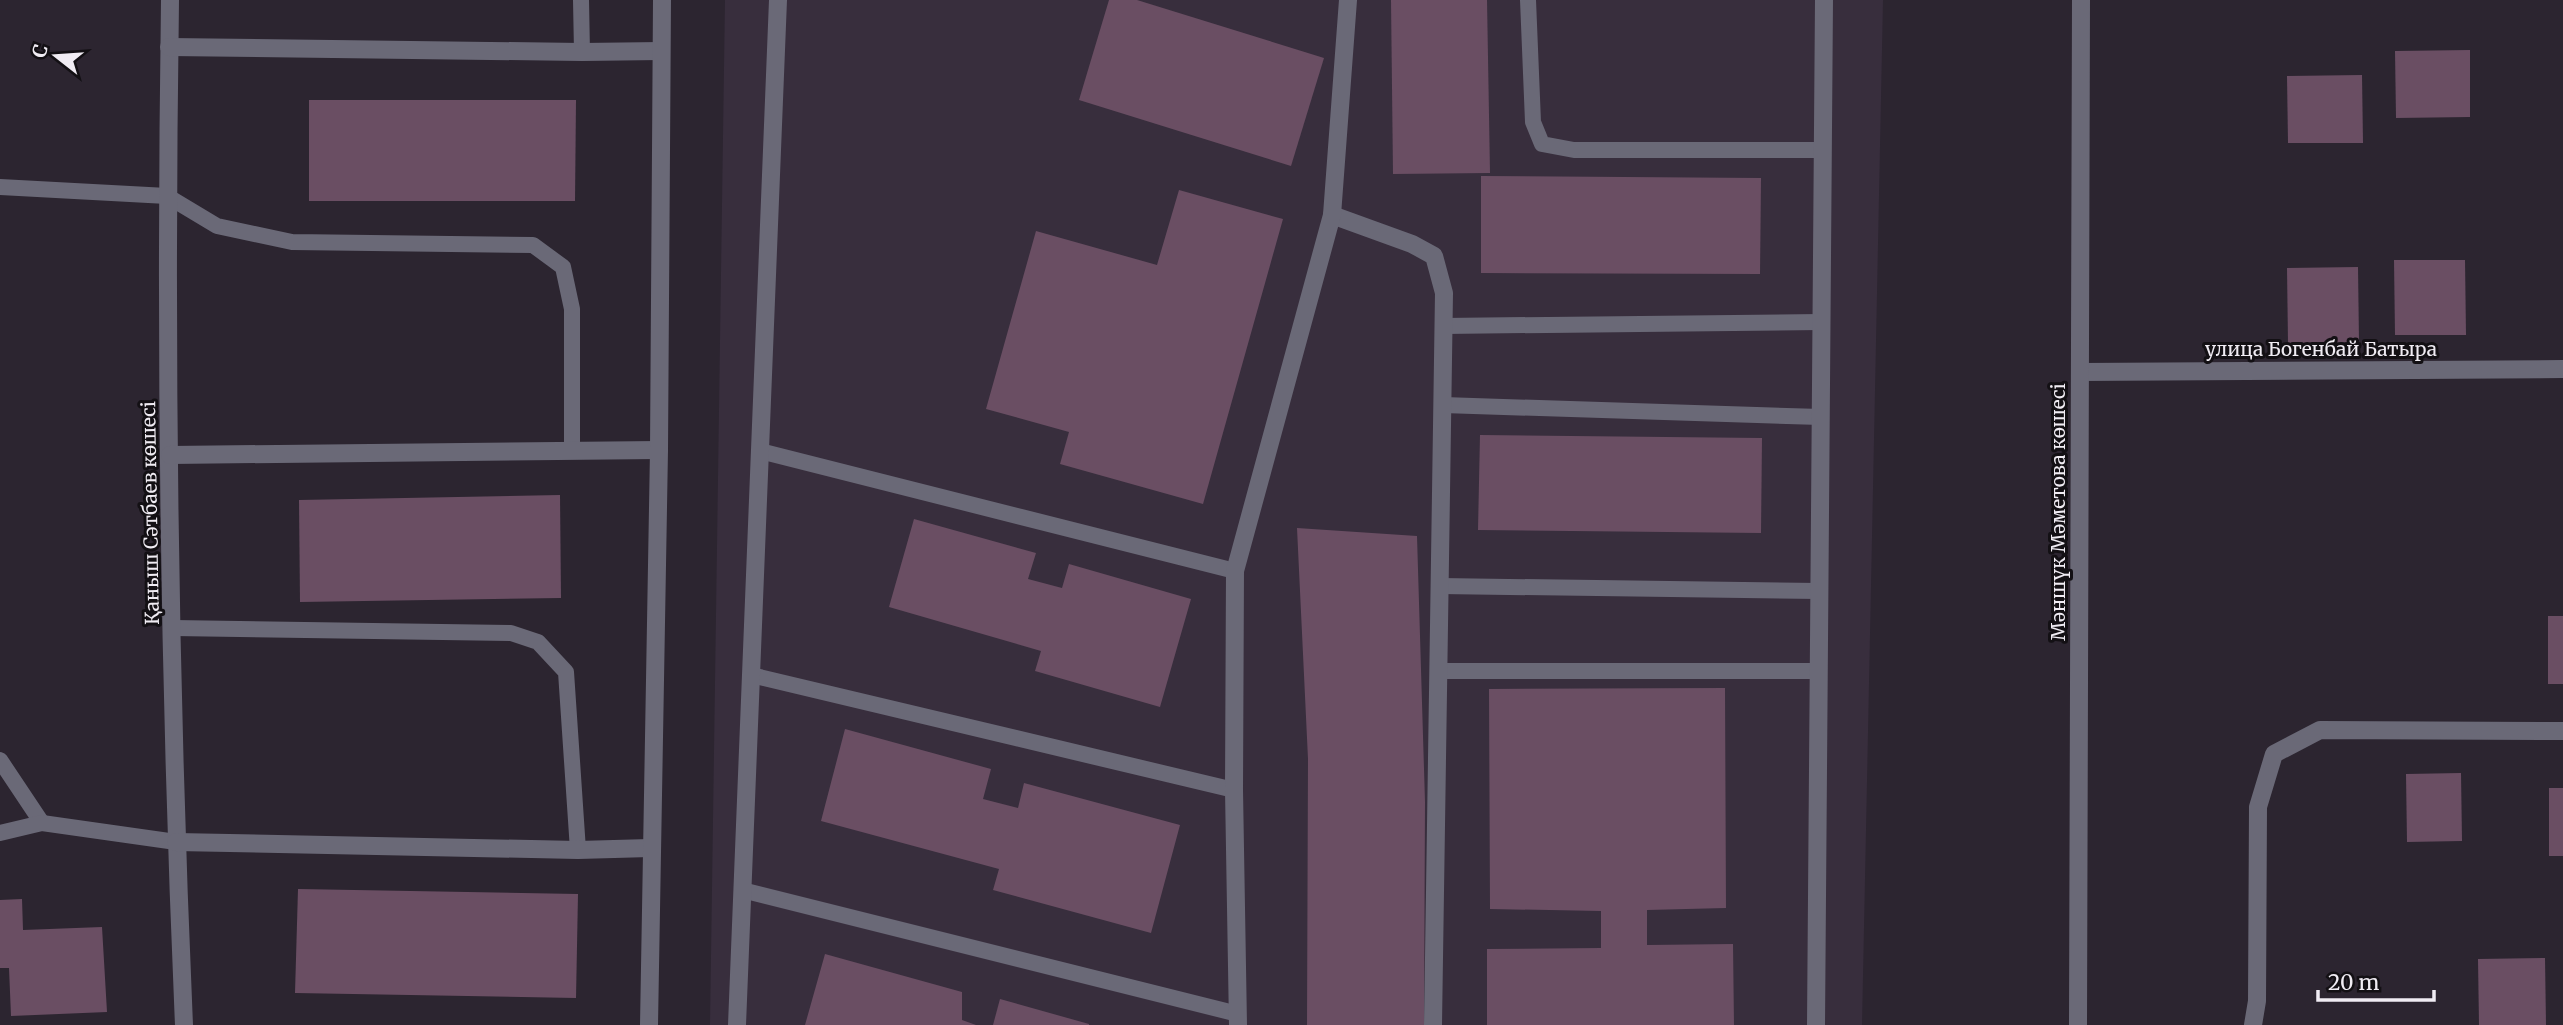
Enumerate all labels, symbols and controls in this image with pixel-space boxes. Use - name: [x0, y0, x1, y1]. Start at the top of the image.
- north arrow: [21, 21, 91, 91]
- text: С: [26, 41, 53, 61]
- street label: улица Богенбай Батыра: [2205, 337, 2437, 361]
- street label: Мәншүк Мәметова көшесі: [2046, 383, 2070, 641]
- street label: Қаныш Сәтбаев көшесі: [136, 401, 164, 625]
- scale bar: [2318, 958, 2434, 1002]
- text: 20 m: [2328, 969, 2380, 996]

